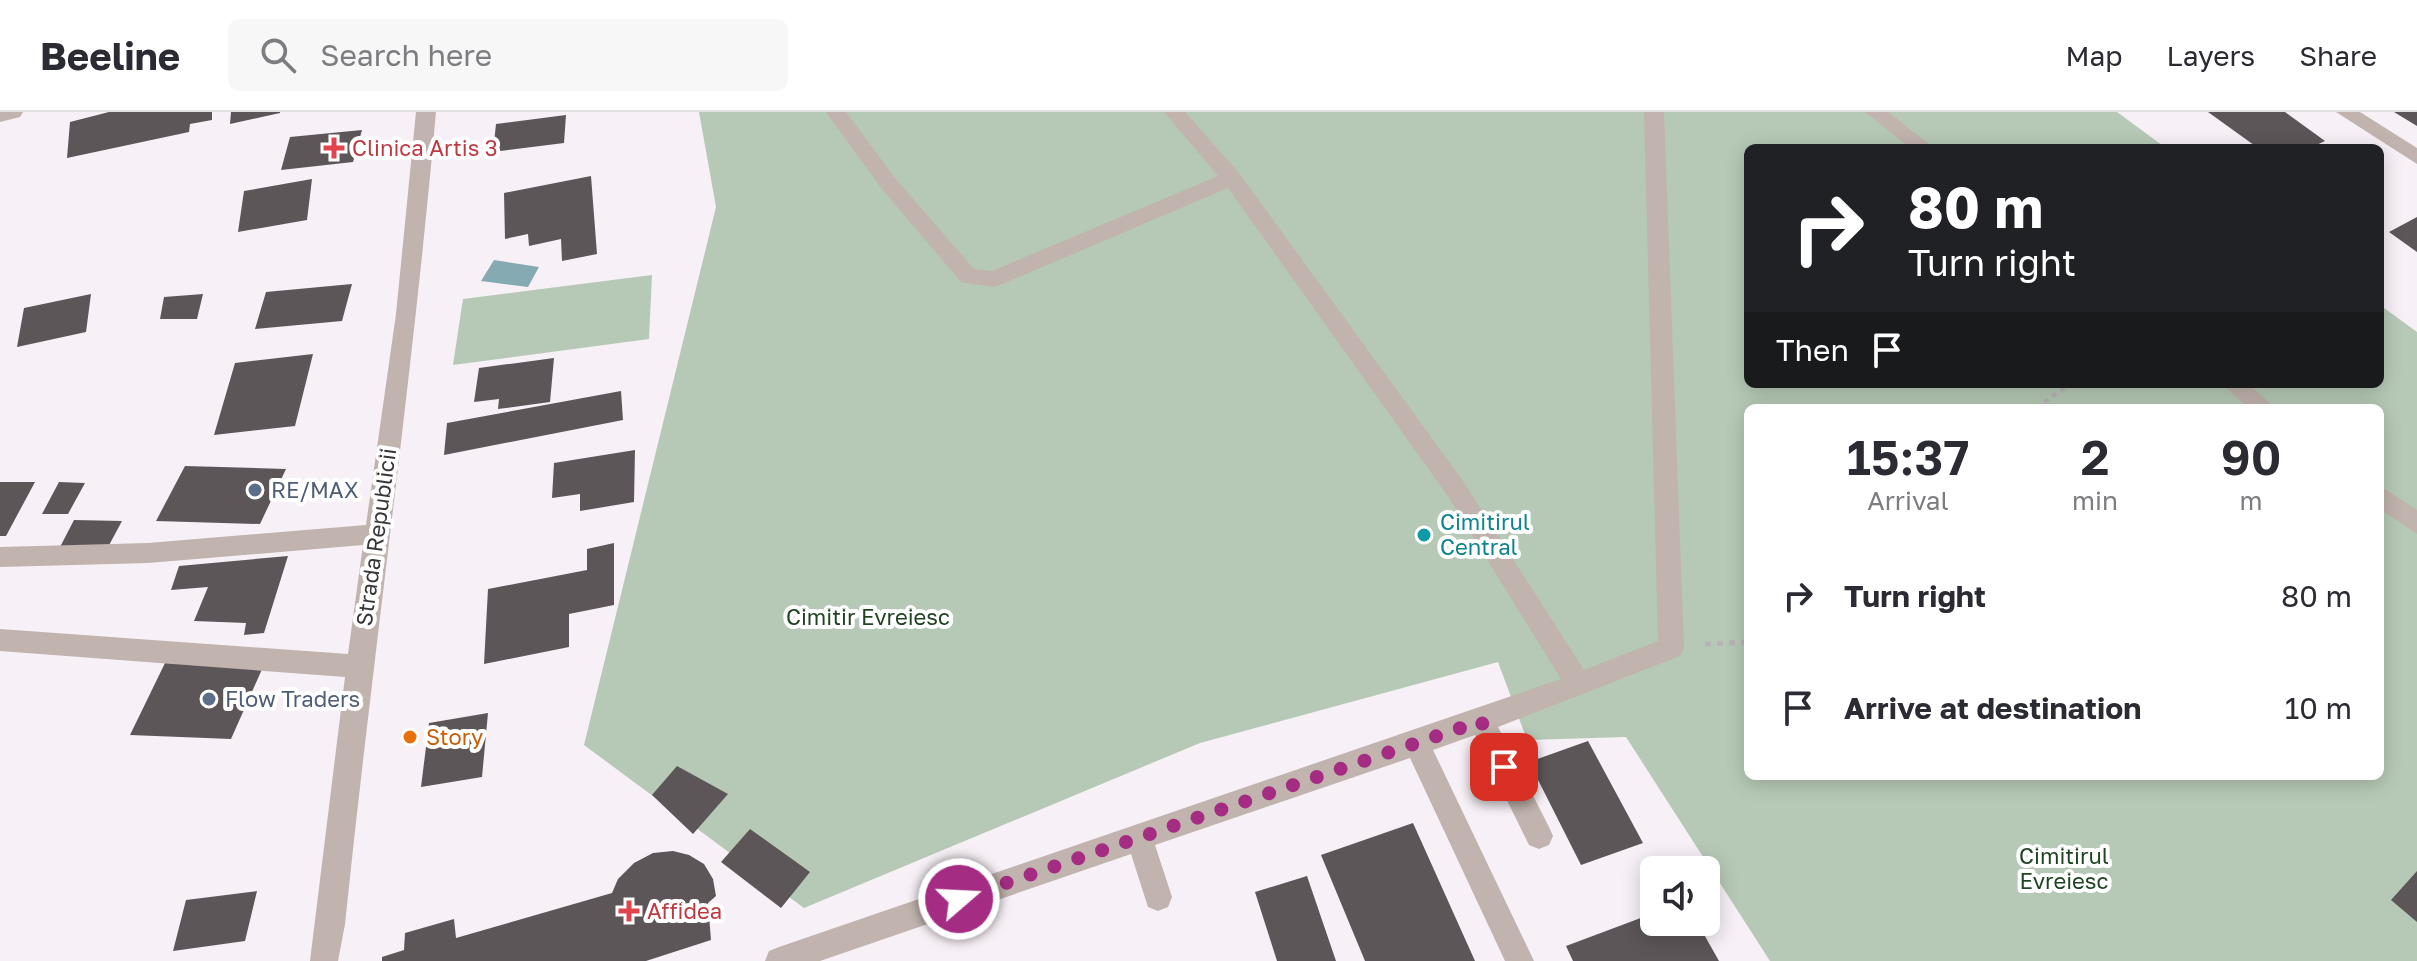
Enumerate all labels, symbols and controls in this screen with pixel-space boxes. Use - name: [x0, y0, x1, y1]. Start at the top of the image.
- search box: [228, 19, 788, 91]
- text: Beeline: [40, 33, 180, 78]
- icon: search: [256, 33, 300, 77]
- text: Search here: [320, 37, 492, 73]
- text: Map: [2065, 39, 2123, 72]
- text: Layers: [2167, 39, 2255, 72]
- text: Share: [2299, 39, 2377, 72]
- place label: Clinica Artis 3: [352, 134, 498, 161]
- marker: Clinica Artis 3: [323, 137, 345, 159]
- text: 80 m: [1908, 173, 2043, 240]
- icon: right: [1776, 176, 1880, 280]
- text: Turn right: [1908, 241, 2076, 284]
- icon: arrive: [1865, 328, 1909, 372]
- text: Then: [1776, 332, 1849, 368]
- text: 15:37: [1847, 428, 1969, 486]
- text: 2: [2081, 428, 2109, 486]
- text: 90: [2221, 428, 2281, 486]
- street label: Strada Republicii: [350, 446, 401, 628]
- place label: RE/MAX: [271, 476, 359, 503]
- marker: RE/MAX: [246, 481, 264, 499]
- text: Arrival: [1867, 485, 1949, 516]
- text: min: [2072, 485, 2118, 516]
- text: m: [2239, 485, 2263, 516]
- place label: Cimitirul Central: [1440, 508, 1530, 560]
- marker: Cimitirul Central: [1415, 526, 1433, 544]
- icon: right: [1776, 574, 1820, 618]
- text: Turn right: [1844, 578, 1986, 614]
- text: 80 m: [2281, 578, 2352, 614]
- park label: Cimitir Evreiesc: [786, 603, 950, 630]
- place label: Flow Traders: [225, 685, 360, 712]
- icon: arrive: [1776, 686, 1820, 730]
- marker: Flow Traders: [200, 690, 218, 708]
- text: Arrive at destination: [1844, 690, 2141, 726]
- text: 10 m: [2285, 690, 2352, 726]
- place label: Story: [426, 723, 483, 750]
- marker: Story: [401, 728, 419, 746]
- pin: [1470, 733, 1538, 801]
- icon: arrive: [1482, 745, 1526, 789]
- park label: Cimitirul Evreiesc: [2019, 842, 2109, 894]
- map controls: [1640, 856, 1720, 936]
- button: sound: [1640, 856, 1720, 936]
- position arrow: [917, 857, 1001, 941]
- place label: Affidea: [647, 897, 722, 924]
- marker: Affidea: [618, 900, 640, 922]

